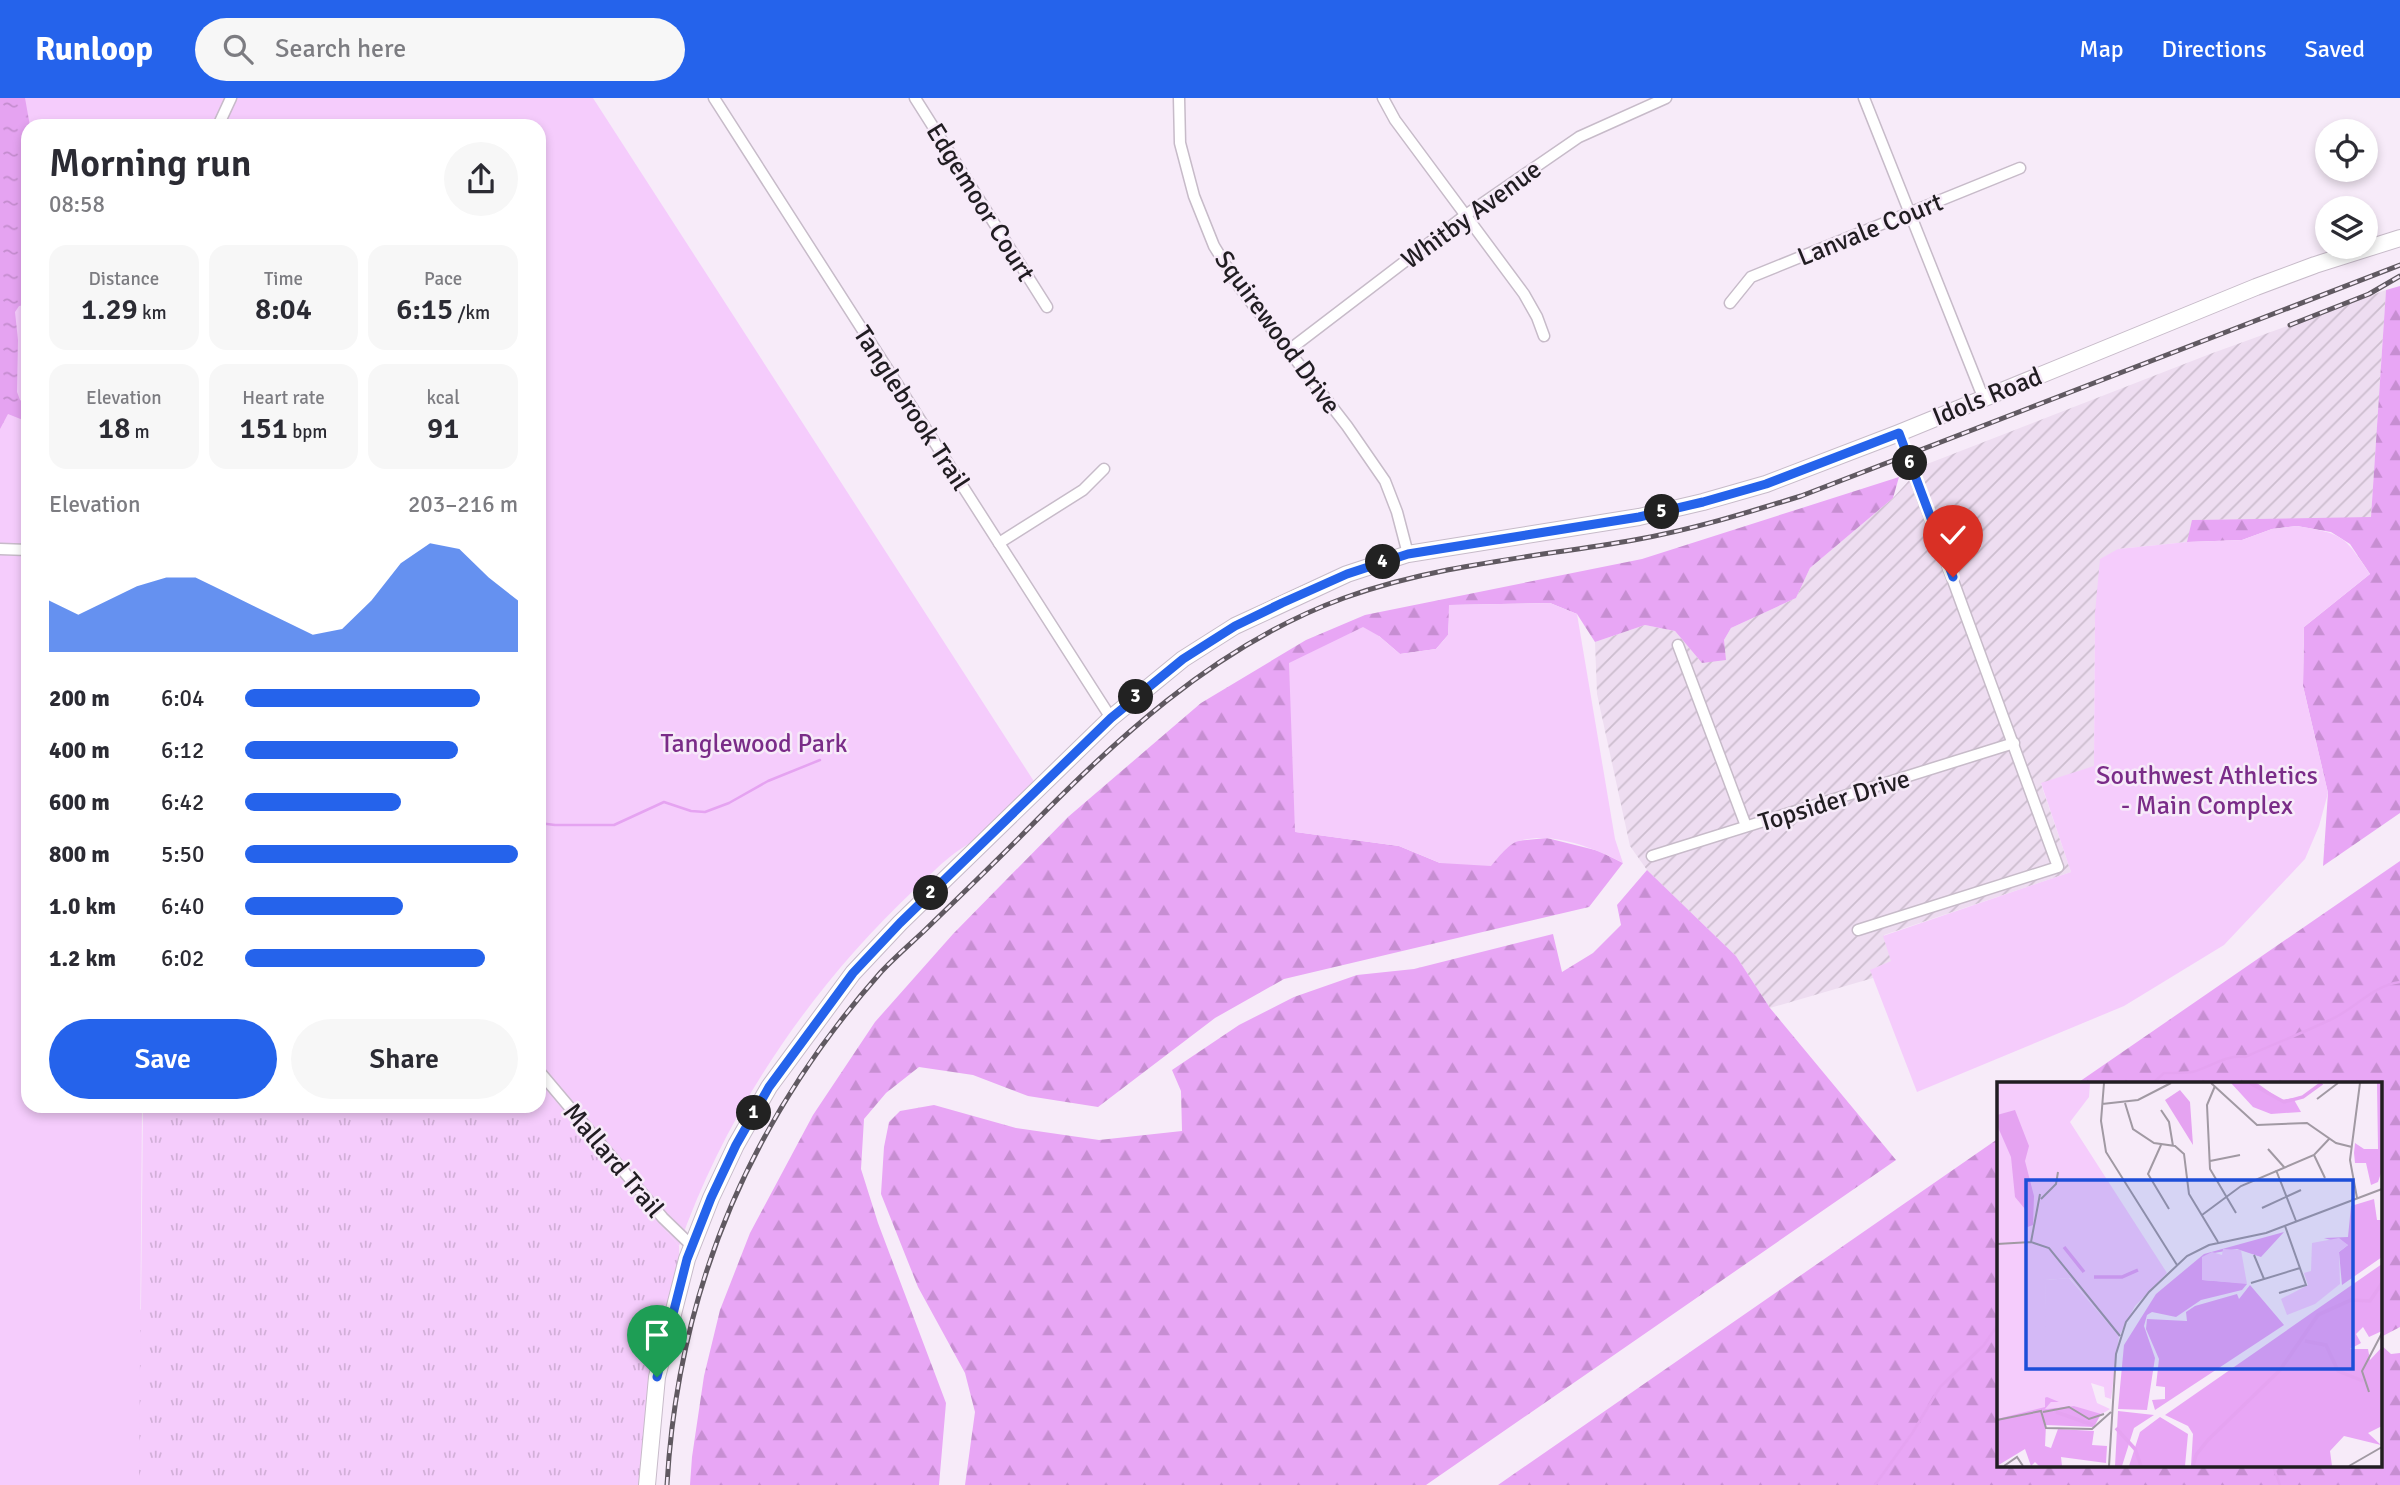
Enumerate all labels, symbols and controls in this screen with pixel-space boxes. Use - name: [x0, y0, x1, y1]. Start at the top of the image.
- search box: [195, 18, 685, 81]
- text: Runloop: [35, 29, 153, 70]
- icon: search: [219, 30, 257, 68]
- text: Search here: [275, 33, 406, 65]
- text: Map: [2079, 34, 2124, 64]
- text: Directions: [2162, 34, 2267, 64]
- text: Saved: [2305, 34, 2365, 64]
- street label: Edgemoor Court: [919, 118, 1042, 288]
- map controls: [2315, 119, 2378, 259]
- button: locate: [2315, 119, 2378, 182]
- text: Morning run: [49, 140, 252, 187]
- button: share: [444, 142, 518, 216]
- street label: Whitby Avenue: [1395, 153, 1548, 276]
- street label: Lanvale Court: [1793, 186, 1948, 274]
- text: 08:58: [49, 190, 105, 219]
- button: layers: [2315, 196, 2378, 259]
- street label: Squirewood Drive: [1207, 245, 1347, 421]
- text: Distance: [88, 267, 159, 291]
- text: Time: [264, 267, 303, 291]
- text: Pace: [424, 267, 462, 291]
- text: 1.29: [81, 291, 138, 328]
- text: 8:04: [255, 291, 312, 328]
- text: 6:15: [396, 291, 453, 328]
- text: km: [138, 301, 167, 325]
- text: /km: [453, 301, 490, 325]
- street label: Tanglebrook Trail: [846, 320, 976, 497]
- street label: Idols Road: [1928, 360, 2047, 433]
- text: Elevation: [86, 386, 162, 410]
- text: Heart rate: [242, 386, 325, 410]
- text: kcal: [427, 386, 460, 410]
- text: 18: [98, 410, 130, 447]
- text: 151: [239, 410, 288, 447]
- text: 91: [427, 410, 459, 447]
- text: m: [130, 420, 150, 444]
- text: bpm: [288, 420, 328, 444]
- pin: 6: [1892, 446, 1927, 480]
- text: 6: [1904, 450, 1915, 474]
- text: Elevation: [49, 490, 141, 519]
- text: 203–216 m: [408, 490, 518, 519]
- pin: 5: [1644, 494, 1680, 530]
- text: 5: [1656, 499, 1667, 523]
- pin: [1923, 505, 1983, 577]
- icon: check: [1934, 516, 1972, 554]
- pin: 4: [1366, 545, 1400, 580]
- text: 4: [1377, 549, 1388, 573]
- pin: 3: [1118, 680, 1154, 714]
- text: 200 m: [49, 684, 110, 713]
- text: 6:04: [161, 684, 204, 713]
- text: 3: [1130, 684, 1141, 708]
- park label: Tanglewood Park: [661, 728, 848, 760]
- text: 400 m: [49, 736, 110, 765]
- text: 6:12: [161, 736, 204, 765]
- park label: Southwest Athletics - Main Complex: [2096, 760, 2318, 822]
- street label: Topsider Drive: [1755, 763, 1914, 839]
- text: 600 m: [49, 788, 110, 817]
- text: 6:42: [161, 788, 204, 817]
- text: 800 m: [49, 840, 110, 869]
- text: 5:50: [161, 840, 204, 869]
- pin: 2: [914, 876, 948, 910]
- text: 2: [925, 880, 936, 904]
- text: 1.0 km: [49, 892, 116, 921]
- text: 6:40: [161, 892, 204, 921]
- text: 1.2 km: [49, 944, 116, 973]
- text: 6:02: [161, 944, 204, 973]
- button: Save: [49, 1019, 277, 1099]
- button: Share: [291, 1019, 518, 1099]
- inset map: [1997, 1082, 2382, 1468]
- pin: 1: [736, 1096, 772, 1130]
- street label: Mallard Trail: [556, 1097, 671, 1225]
- text: 1: [748, 1100, 759, 1124]
- pin: [627, 1305, 687, 1377]
- icon: arrive: [638, 1316, 676, 1354]

